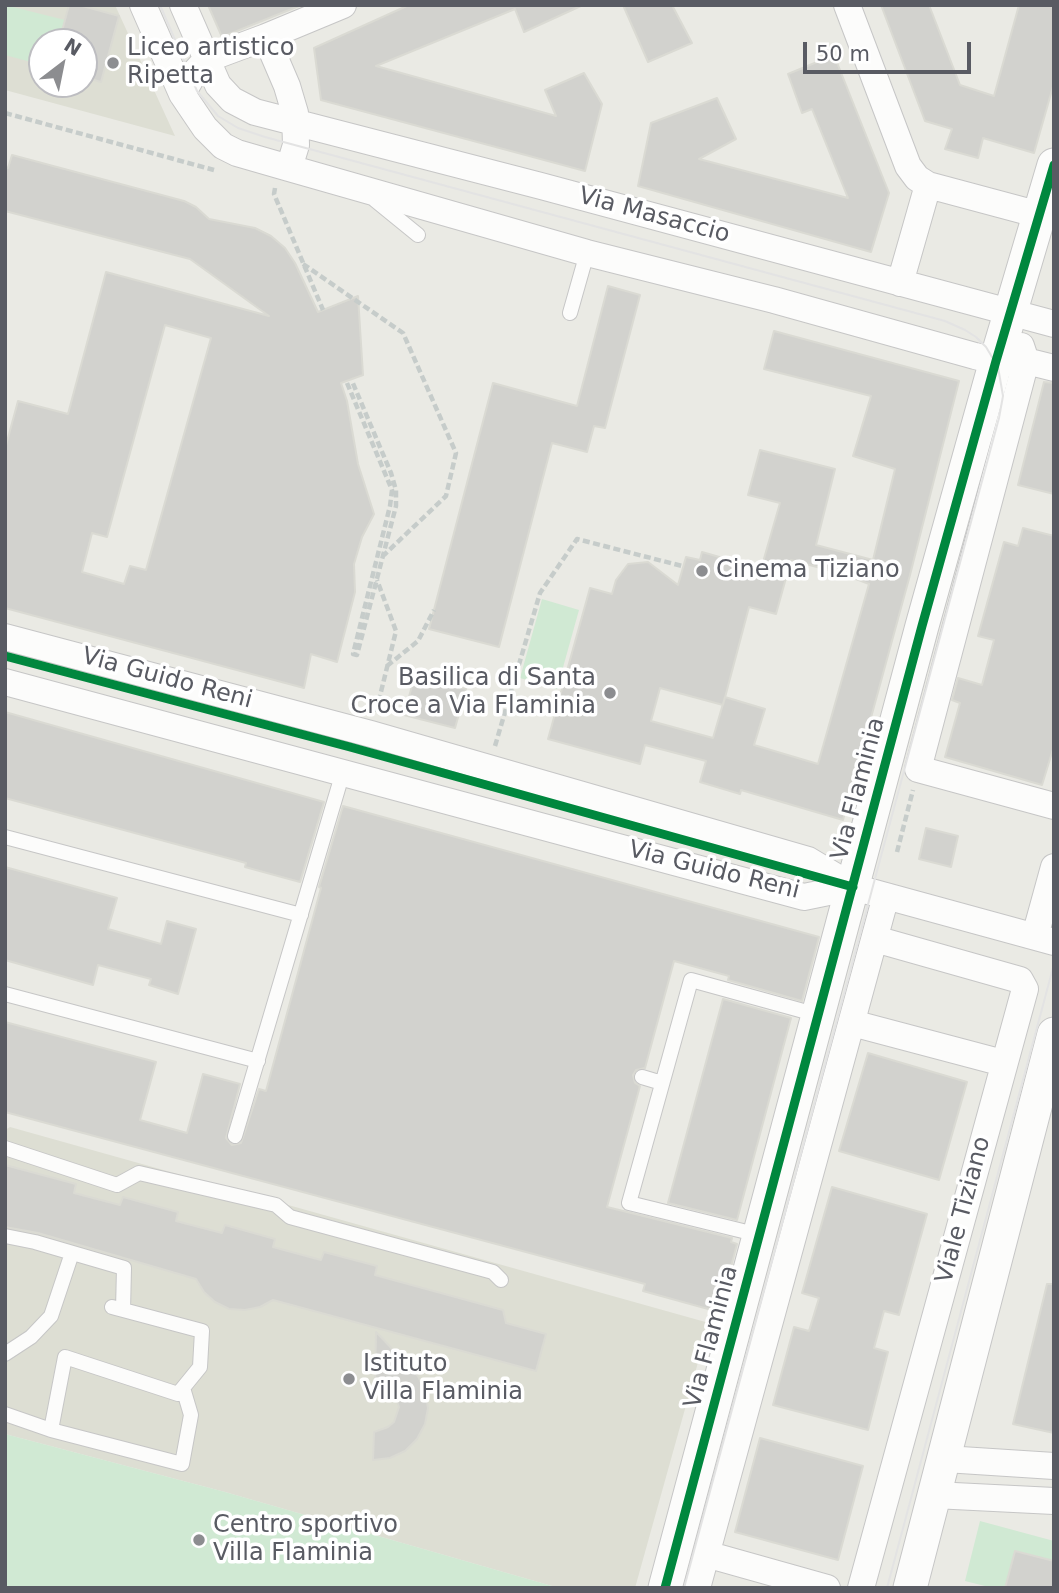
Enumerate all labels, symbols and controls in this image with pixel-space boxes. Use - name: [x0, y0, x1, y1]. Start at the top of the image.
- north arrow: [28, 28, 98, 98]
- scale bar: [807, 28, 975, 72]
- text: N: [60, 33, 86, 60]
- place label: Liceo artistico Ripetta: [127, 35, 294, 91]
- text: 50 m: [816, 42, 870, 66]
- marker: Liceo artistico Ripetta: [105, 55, 121, 71]
- street label: Via Masaccio: [575, 182, 733, 250]
- place label: Cinema Tiziano: [716, 557, 900, 585]
- marker: Cinema Tiziano: [694, 563, 710, 579]
- street label: Via Guido Reni: [79, 642, 255, 716]
- place label: Basilica di Santa Croce a Via Flaminia: [351, 665, 596, 721]
- marker: Basilica di Santa Croce a Via Flaminia: [602, 685, 618, 701]
- street label: Via Flaminia: [826, 714, 892, 864]
- street label: Via Guido Reni: [626, 836, 802, 906]
- street label: Viale Tiziano: [931, 1133, 997, 1287]
- street label: Via Flaminia: [679, 1262, 745, 1412]
- place label: Istituto Villa Flaminia: [363, 1351, 523, 1407]
- marker: Istituto Villa Flaminia: [341, 1371, 357, 1387]
- place label: Centro sportivo Villa Flaminia: [213, 1512, 398, 1568]
- marker: Centro sportivo Villa Flaminia: [191, 1532, 207, 1548]

